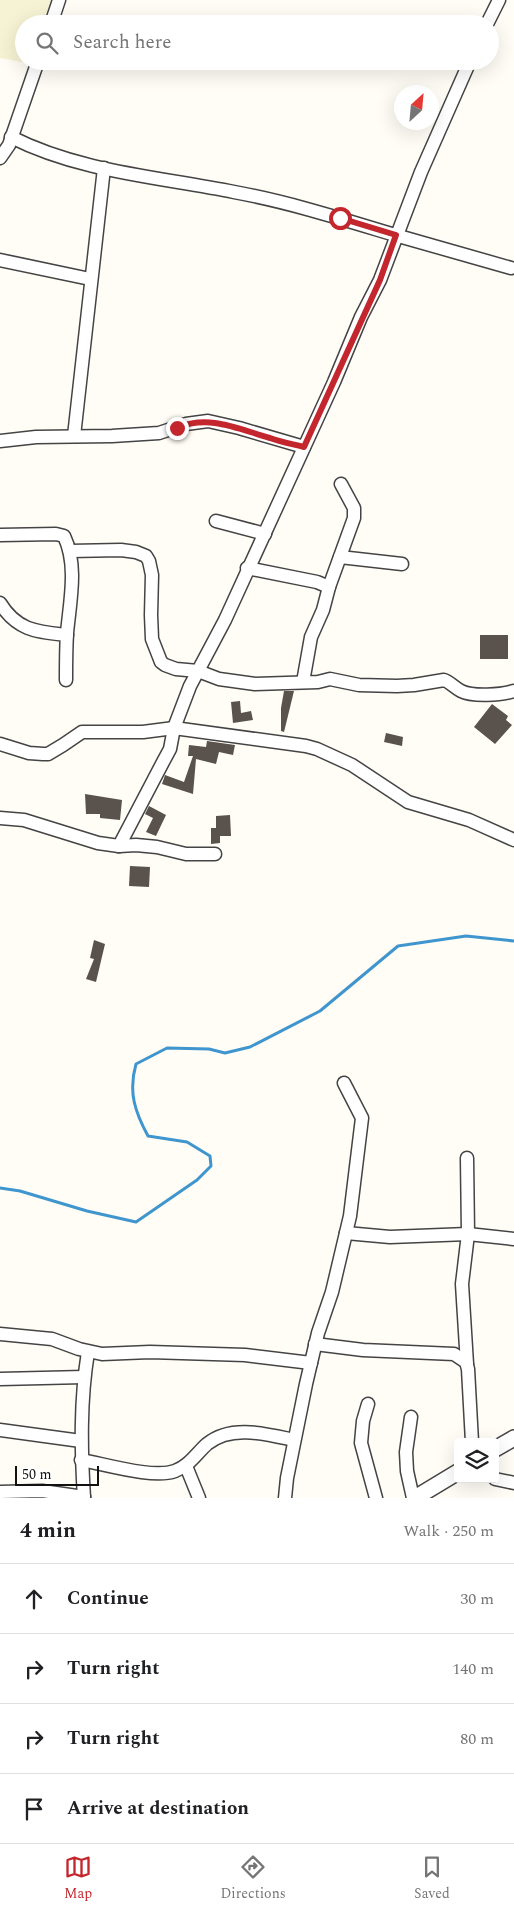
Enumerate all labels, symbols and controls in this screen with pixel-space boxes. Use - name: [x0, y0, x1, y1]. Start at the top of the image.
- search box: [15, 15, 499, 70]
- text: Search here: [73, 28, 172, 57]
- icon: search: [33, 29, 61, 57]
- north arrow: [394, 85, 439, 130]
- route start: [329, 207, 352, 230]
- route end: [166, 417, 189, 440]
- map controls: [454, 1438, 499, 1483]
- button: layers: [454, 1438, 499, 1483]
- scale bar: [15, 1463, 99, 1486]
- text: 50 m: [22, 1464, 52, 1485]
- text: 4 min: [20, 1515, 76, 1547]
- text: Walk · 250 m: [403, 1519, 494, 1543]
- text: Continue: [67, 1584, 149, 1613]
- icon: ahead: [20, 1585, 48, 1613]
- text: 30 m: [460, 1587, 494, 1611]
- text: Turn right: [67, 1654, 160, 1683]
- icon: right: [20, 1655, 48, 1683]
- text: 140 m: [452, 1657, 494, 1681]
- text: Turn right: [67, 1724, 160, 1753]
- icon: right: [20, 1725, 48, 1753]
- text: 80 m: [460, 1727, 494, 1751]
- text: Arrive at destination: [67, 1794, 249, 1823]
- icon: arrive: [20, 1795, 48, 1823]
- tab: Map: [64, 1853, 92, 1904]
- tab: Directions: [220, 1853, 286, 1904]
- tab: Saved: [414, 1853, 450, 1904]

